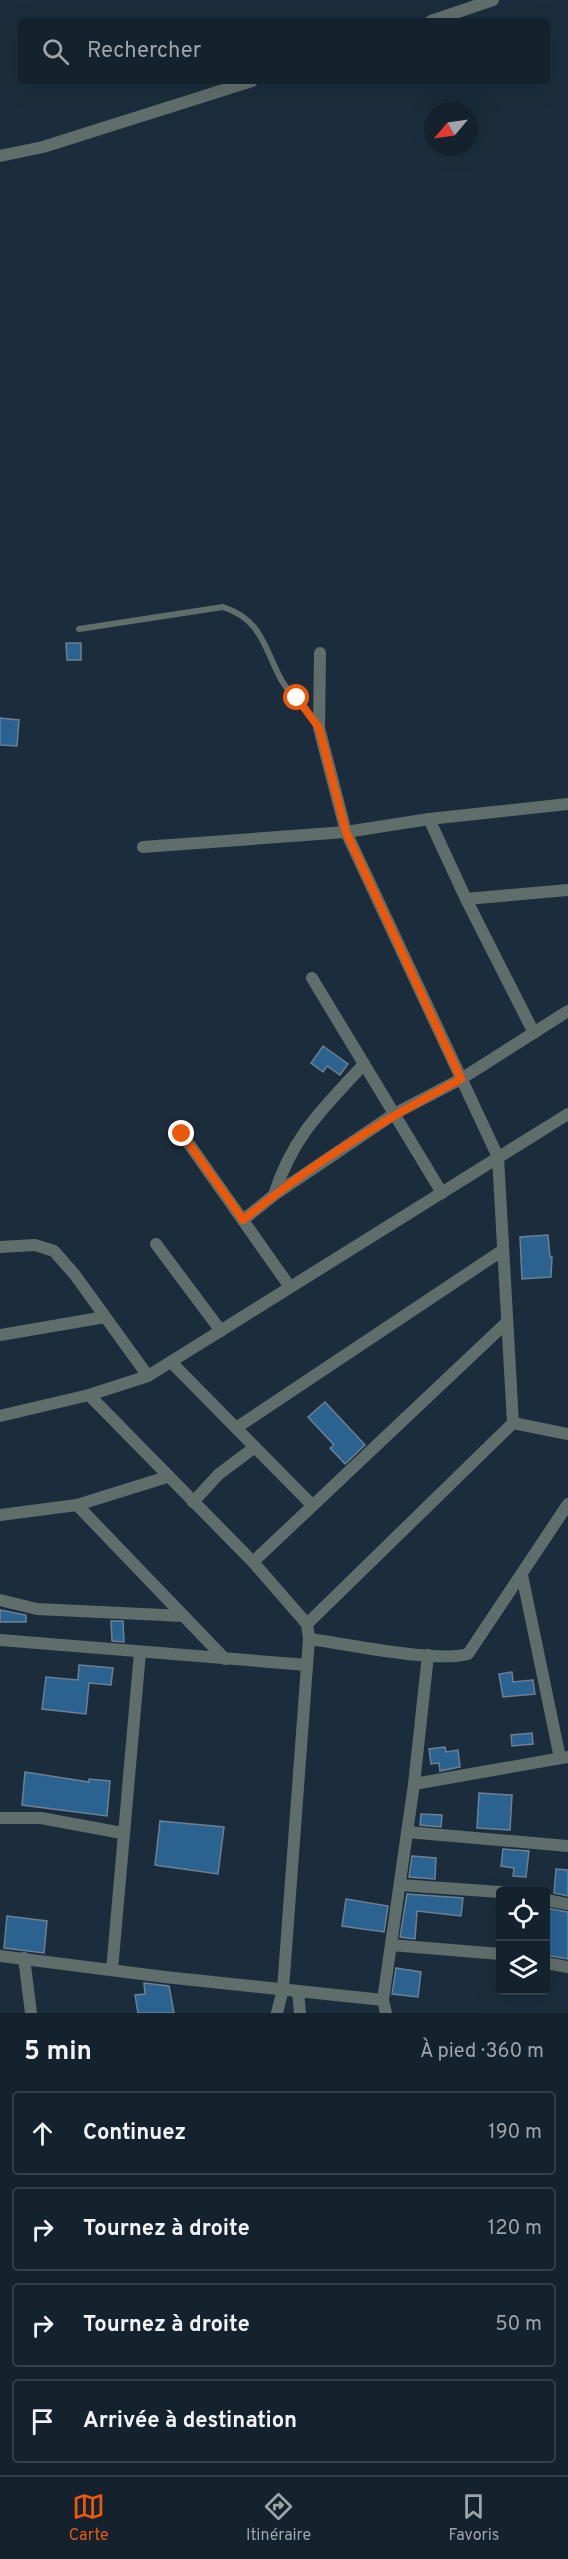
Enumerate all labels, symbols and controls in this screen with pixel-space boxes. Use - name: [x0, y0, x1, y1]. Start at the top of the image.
- search box: [18, 18, 550, 84]
- icon: search: [39, 35, 72, 68]
- text: Rechercher: [87, 38, 201, 65]
- north arrow: [424, 102, 478, 156]
- route start: [283, 684, 309, 710]
- route end: [168, 1120, 194, 1146]
- map controls: [496, 1887, 550, 1995]
- button: locate: [496, 1887, 550, 1941]
- button: layers: [496, 1941, 550, 1995]
- text: 5 min: [24, 2036, 92, 2069]
- text: À pied · 360 m: [420, 2039, 544, 2065]
- icon: ahead: [26, 2117, 59, 2150]
- text: Continuez: [83, 2120, 186, 2147]
- text: 190 m: [488, 2120, 542, 2146]
- icon: right: [26, 2213, 59, 2246]
- text: Tournez à droite: [83, 2216, 250, 2243]
- text: 120 m: [488, 2216, 542, 2242]
- icon: right: [26, 2309, 59, 2342]
- text: Tournez à droite: [83, 2312, 250, 2339]
- text: 50 m: [495, 2312, 542, 2338]
- icon: arrive: [26, 2405, 59, 2438]
- text: Arrivée à destination: [83, 2408, 297, 2435]
- tab: Carte: [69, 2490, 109, 2546]
- tab: Itinéraire: [246, 2490, 311, 2546]
- tab: Favoris: [448, 2490, 499, 2546]

